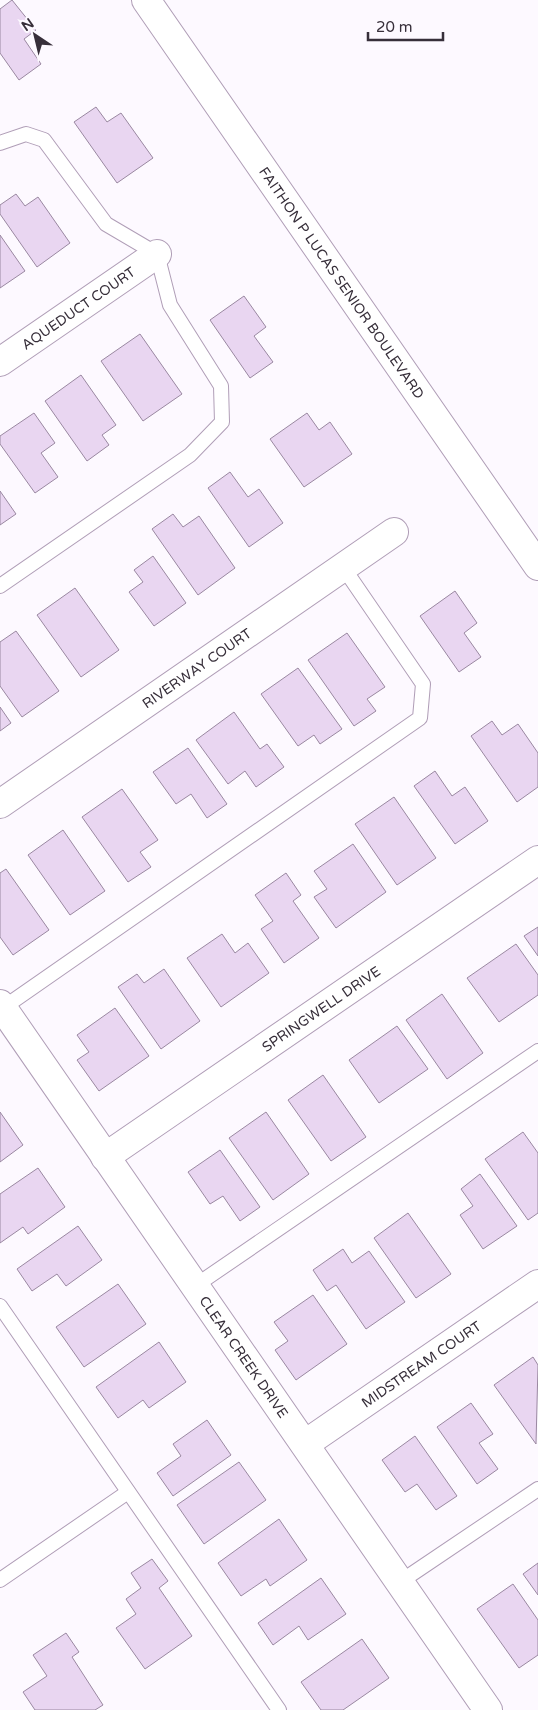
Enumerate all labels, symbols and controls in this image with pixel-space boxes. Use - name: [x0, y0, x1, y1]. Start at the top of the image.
- north arrow: [10, 10, 60, 60]
- scale bar: [368, 10, 443, 42]
- text: N: [18, 15, 37, 35]
- text: 20 m: [376, 18, 413, 36]
- street label: FAITHON P LUCAS SENIOR BOULEVARD: [256, 164, 428, 402]
- street label: AQUEDUCT COURT: [18, 263, 139, 353]
- street label: RIVERWAY COURT: [139, 624, 255, 712]
- street label: SPRINGWELL DRIVE: [259, 962, 384, 1055]
- street label: CLEAR CREEK DRIVE: [196, 1293, 292, 1421]
- street label: MIDSTREAM COURT: [358, 1317, 485, 1411]

